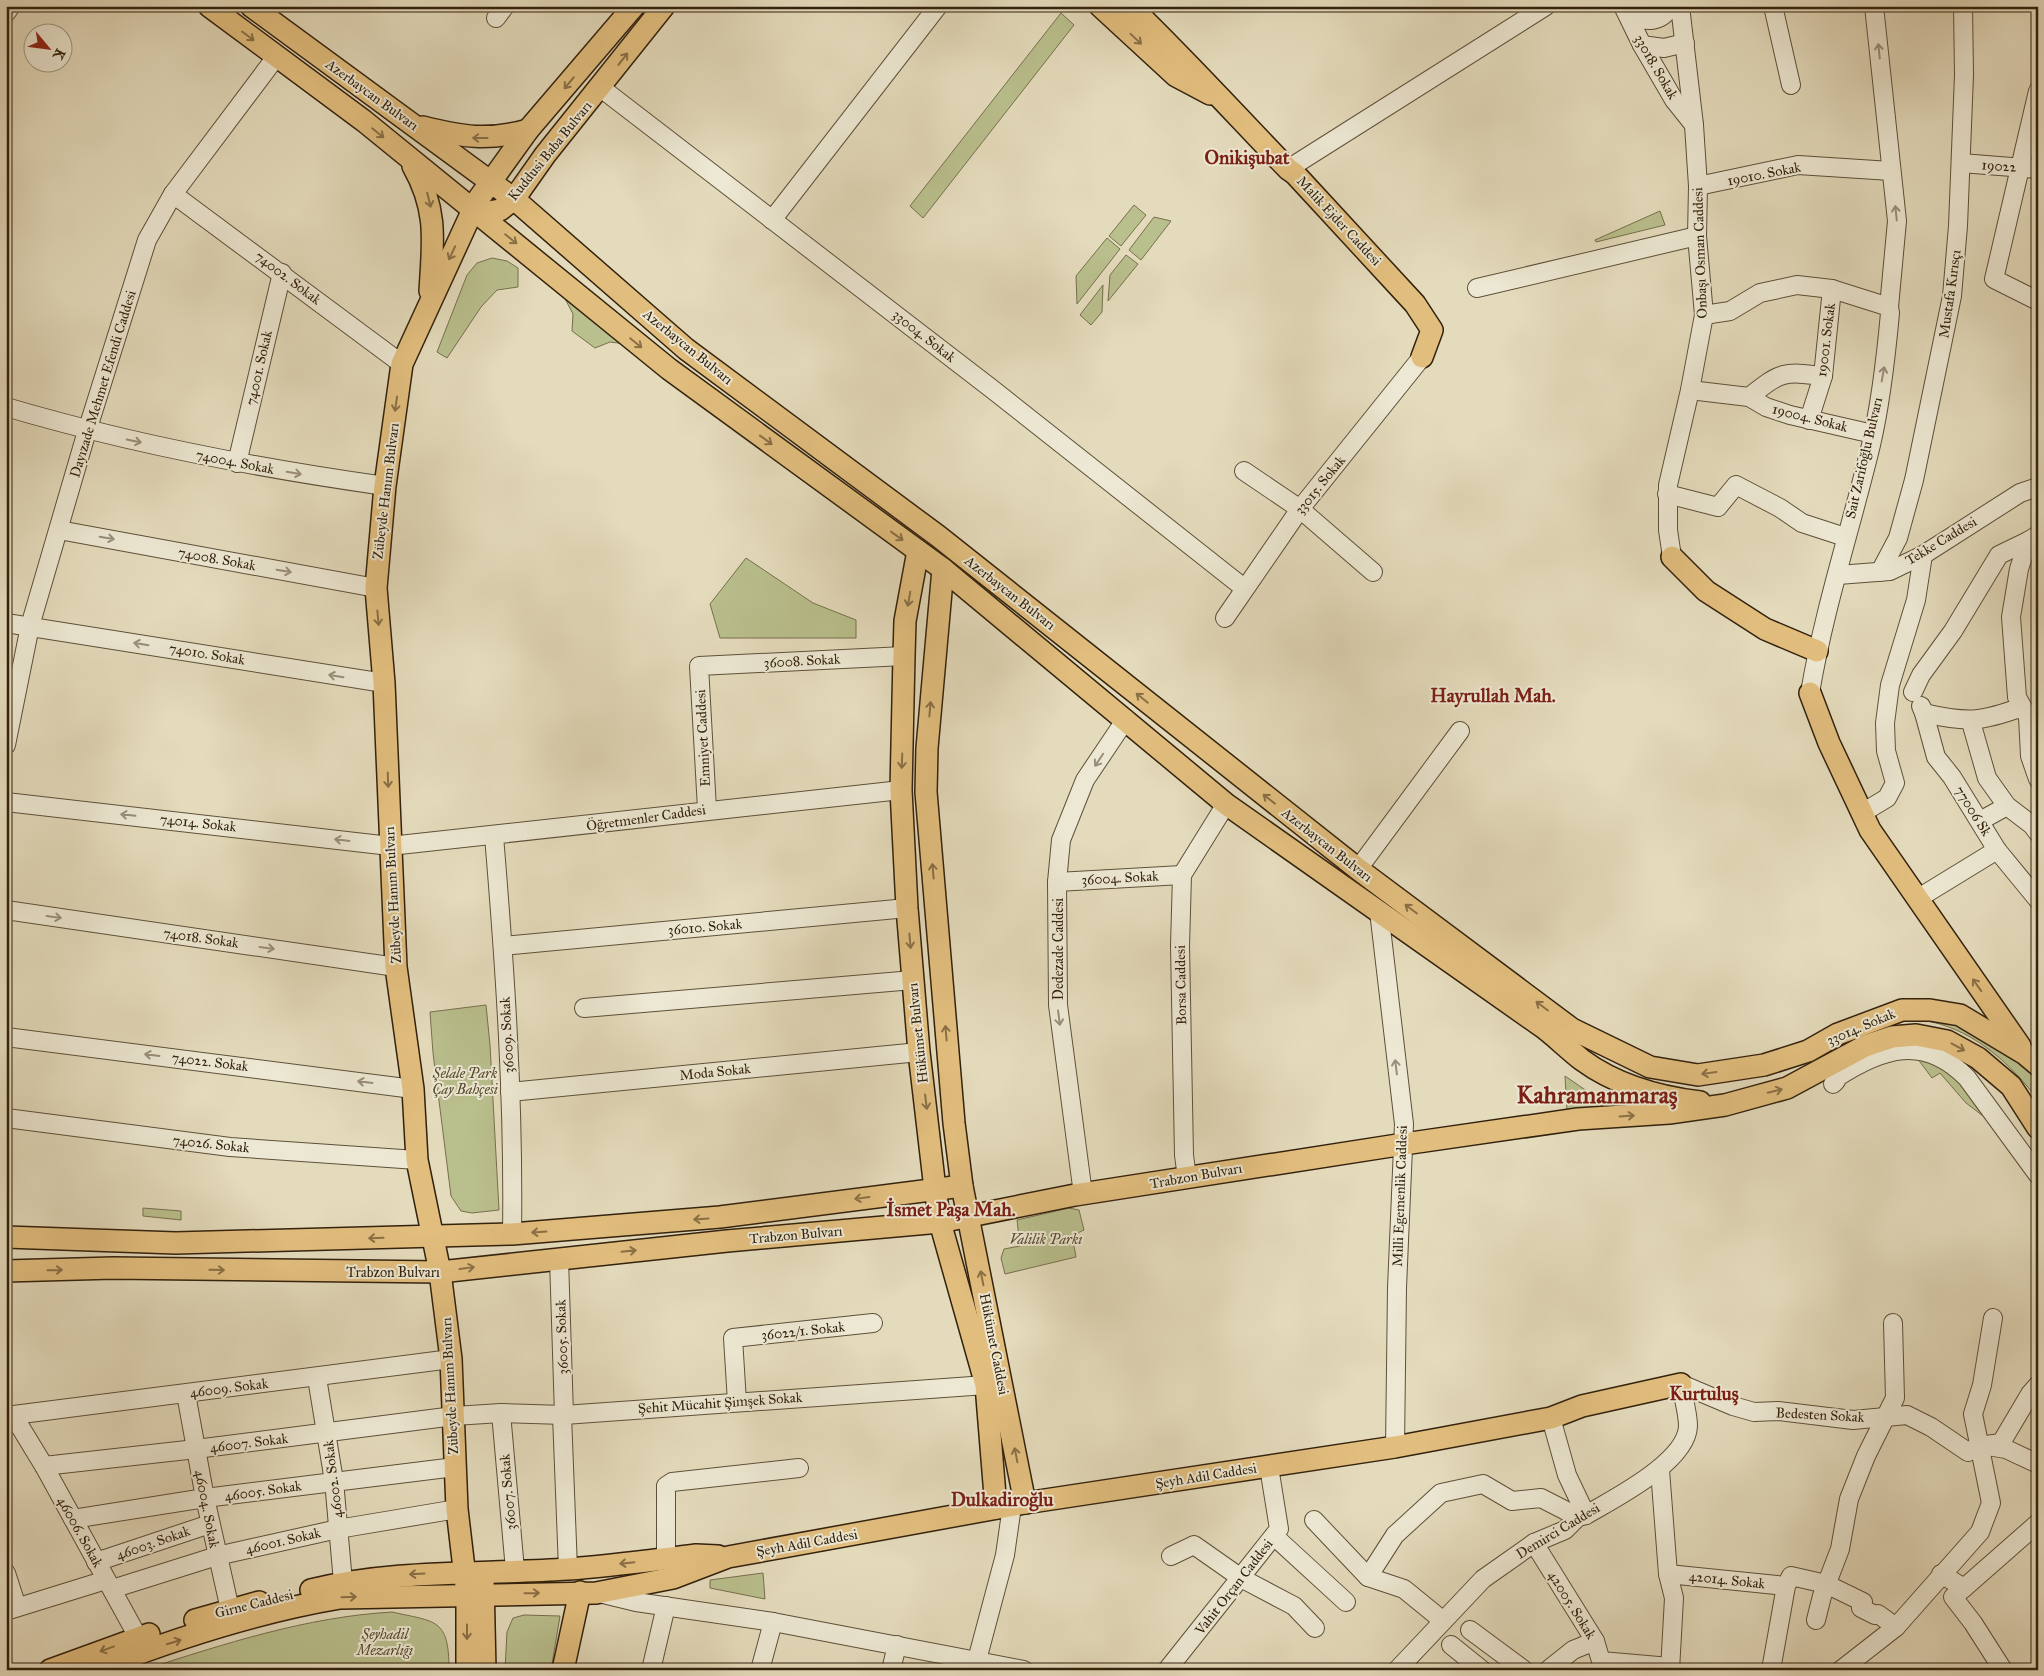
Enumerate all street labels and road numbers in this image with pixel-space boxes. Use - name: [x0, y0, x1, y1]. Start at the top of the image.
- street label: 33018. Sokak: [1631, 31, 1682, 103]
- street label: Azerbaycan Bulvarı: [322, 55, 422, 134]
- street label: Kuddusi Baba Bulvarı: [505, 98, 596, 204]
- street label: 19022: [1981, 156, 2017, 176]
- street label: 19010. Sokak: [1726, 158, 1803, 189]
- street label: Malik Ejder Caddesi: [1293, 173, 1385, 269]
- street label: Onbaşı Osman Caddesi: [1689, 187, 1711, 319]
- street label: 74002. Sokak: [252, 248, 325, 309]
- street label: Mustafa Kırısçı: [1935, 249, 1965, 339]
- street label: Dayızade Mehmet Efendi Caddesi: [66, 288, 140, 480]
- street label: 19001. Sokak: [1813, 301, 1839, 378]
- street label: Azerbaycan Bulvarı: [639, 305, 736, 388]
- street label: 33004. Sokak: [889, 306, 959, 366]
- street label: 74001. Sokak: [242, 328, 276, 407]
- street label: Sait Zarifoğlu Bulvarı: [1842, 396, 1886, 520]
- street label: 19004. Sokak: [1770, 400, 1850, 436]
- street label: Zübeyde Hanım Bulvarı: [369, 422, 403, 560]
- street label: 74004. Sokak: [194, 446, 276, 478]
- street label: 33015. Sokak: [1291, 452, 1349, 518]
- street label: Tekke Caddesi: [1902, 513, 1980, 569]
- street label: 74008. Sokak: [177, 544, 258, 574]
- street label: Azerbaycan Bulvarı: [960, 552, 1059, 634]
- street label: 74010. Sokak: [168, 640, 247, 668]
- street label: 36008. Sokak: [763, 650, 841, 671]
- street label: Emniyet Caddesi: [692, 689, 714, 787]
- street label: 77006 Sk: [1951, 783, 1995, 840]
- street label: Öğretmenler Caddesi: [585, 799, 707, 835]
- street label: Azerbaycan Bulvarı: [1277, 804, 1376, 886]
- street label: 74014. Sokak: [159, 811, 237, 836]
- street label: Zübeyde Hanım Bulvarı: [381, 826, 405, 964]
- street label: 36004. Sokak: [1081, 867, 1159, 889]
- street label: Dedezade Caddesi: [1050, 898, 1067, 1000]
- street label: 36010. Sokak: [667, 915, 743, 939]
- street label: 74018. Sokak: [162, 924, 240, 952]
- street label: Borsa Caddesi: [1172, 945, 1190, 1025]
- street label: Hükümet Bulvarı: [904, 982, 932, 1084]
- street label: 36009. Sokak: [496, 996, 517, 1074]
- street label: 33014. Sokak: [1824, 1005, 1898, 1049]
- street label: 74022. Sokak: [171, 1049, 250, 1075]
- street label: Moda Sokak: [679, 1060, 752, 1084]
- street label: Milli Egemenlik Caddesi: [1389, 1125, 1411, 1267]
- street label: 74026. Sokak: [172, 1132, 251, 1157]
- street label: Trabzon Bulvarı: [1148, 1159, 1244, 1192]
- street label: Trabzon Bulvarı: [749, 1222, 843, 1248]
- street label: Trabzon Bulvarı: [346, 1264, 440, 1281]
- street label: Hükümet Caddesi: [976, 1292, 1012, 1396]
- street label: 36005. Sokak: [552, 1299, 572, 1375]
- street label: Zübeyde Hanım Bulvarı: [438, 1317, 462, 1455]
- street label: 36022/1. Sokak: [760, 1318, 846, 1344]
- street label: 46009. Sokak: [189, 1375, 270, 1401]
- street label: Şehit Mücahit Şimşek Sokak: [637, 1389, 803, 1417]
- street label: Bedesten Sokak: [1775, 1404, 1865, 1426]
- street label: 46007. Sokak: [209, 1430, 290, 1456]
- street label: 46002. Sokak: [320, 1439, 346, 1519]
- street label: 36007. Sokak: [496, 1453, 520, 1531]
- street label: Şeyh Adil Caddesi: [1154, 1460, 1258, 1492]
- street label: 46004. Sokak: [191, 1468, 223, 1550]
- street label: 46005. Sokak: [223, 1477, 303, 1505]
- street label: 46006. Sokak: [54, 1494, 107, 1571]
- street label: Demirci Caddesi: [1513, 1499, 1603, 1563]
- street label: 46003. Sokak: [114, 1522, 193, 1564]
- street label: 46001. Sokak: [244, 1524, 323, 1558]
- street label: Şeyh Adil Caddesi: [755, 1526, 859, 1560]
- street label: Vahit Orçan Caddesi: [1191, 1536, 1277, 1639]
- street label: 42005. Sokak: [1544, 1568, 1600, 1643]
- street label: 42014. Sokak: [1688, 1568, 1766, 1592]
- street label: Girne Caddesi: [213, 1586, 295, 1622]

